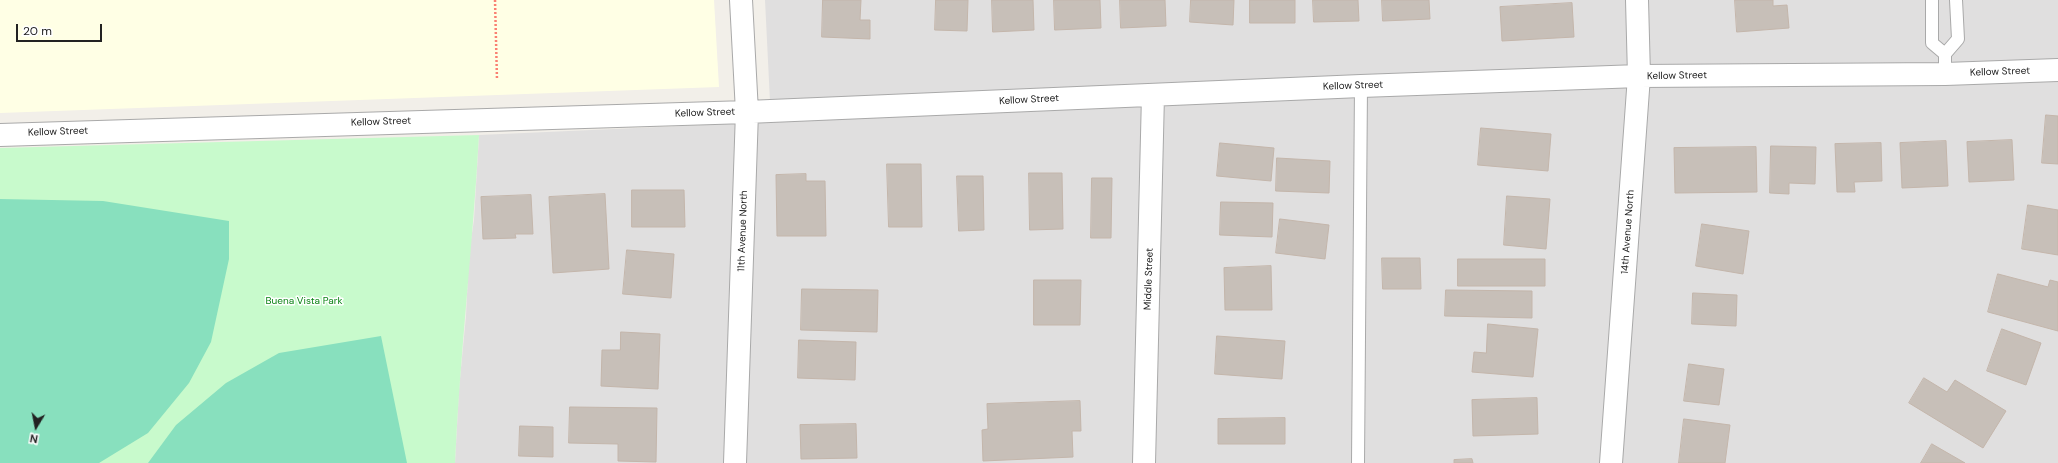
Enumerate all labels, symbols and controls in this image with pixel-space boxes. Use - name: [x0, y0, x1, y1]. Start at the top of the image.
- scale bar: [18, 16, 104, 42]
- text: 20 m: [23, 23, 52, 39]
- street label: Kellow Street: [1970, 65, 2030, 79]
- street label: Kellow Street: [1647, 69, 1707, 83]
- street label: Kellow Street: [1323, 79, 1383, 93]
- street label: Kellow Street: [999, 92, 1059, 108]
- street label: Kellow Street: [675, 106, 735, 120]
- street label: Kellow Street: [351, 115, 411, 129]
- street label: Kellow Street: [28, 125, 88, 139]
- street label: 14th Avenue North: [1619, 189, 1637, 275]
- street label: 11th Avenue North: [736, 190, 750, 272]
- street label: Middle Street: [1142, 248, 1156, 310]
- park label: Buena Vista Park: [266, 295, 342, 307]
- north arrow: [16, 407, 56, 447]
- text: N: [29, 431, 39, 446]

